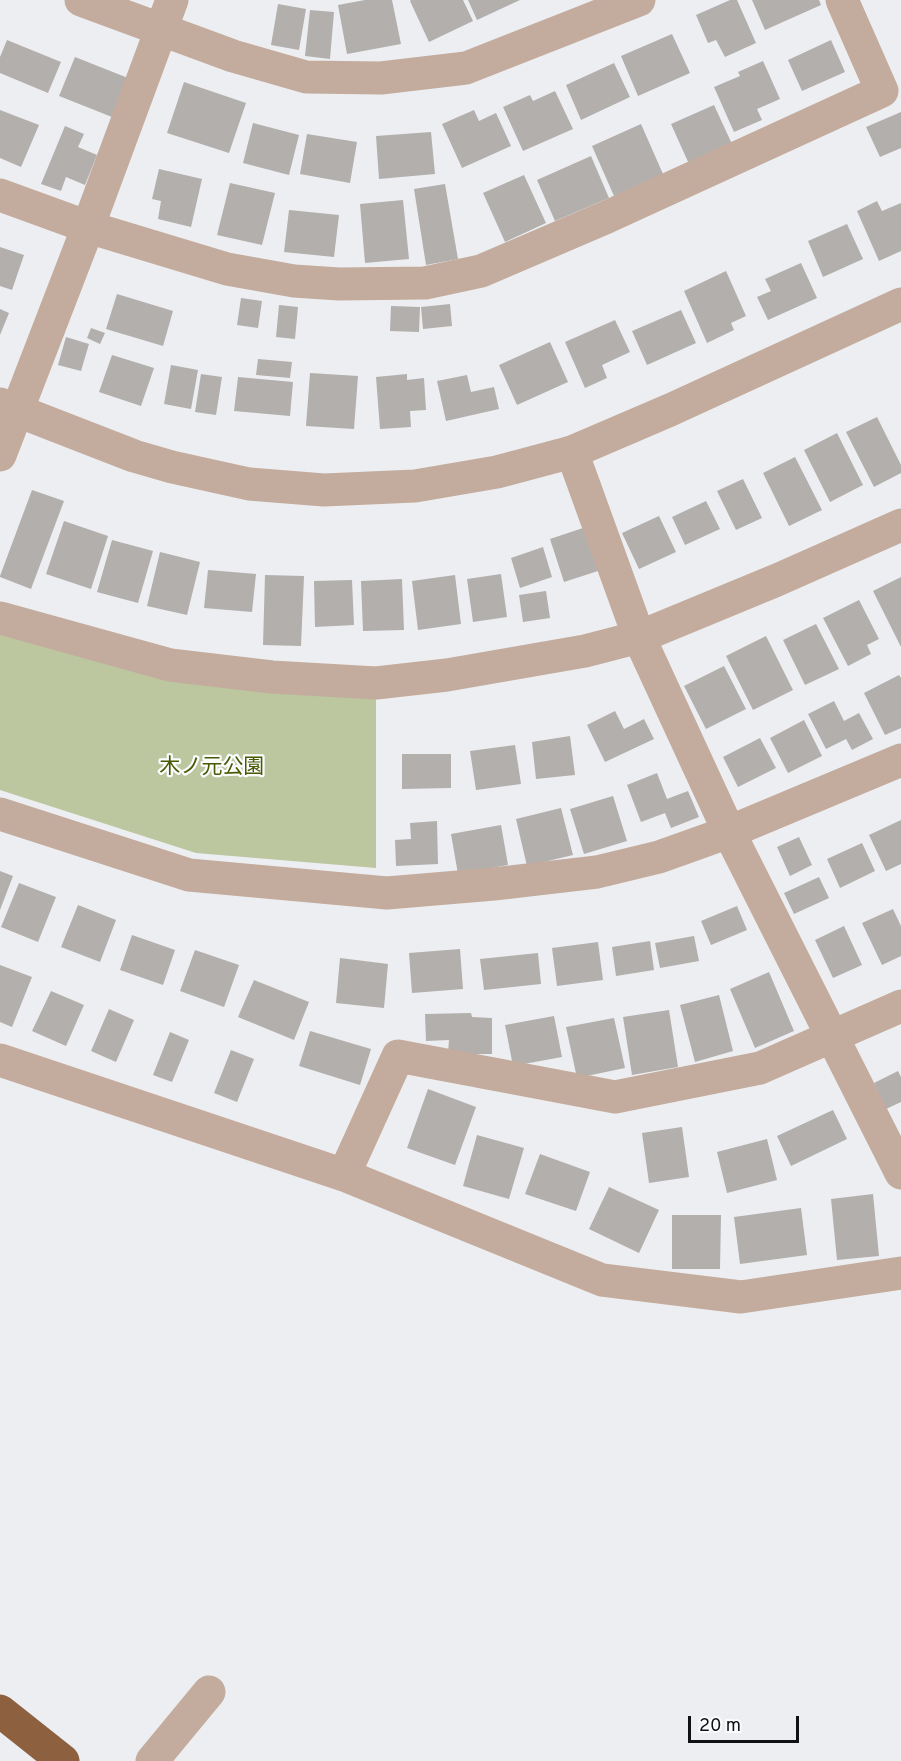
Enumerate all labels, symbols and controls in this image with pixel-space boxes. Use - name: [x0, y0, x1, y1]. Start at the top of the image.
- park label: 木ノ元公園: [160, 756, 264, 782]
- scale bar: [691, 1704, 802, 1742]
- text: 20 m: [699, 1715, 741, 1738]

